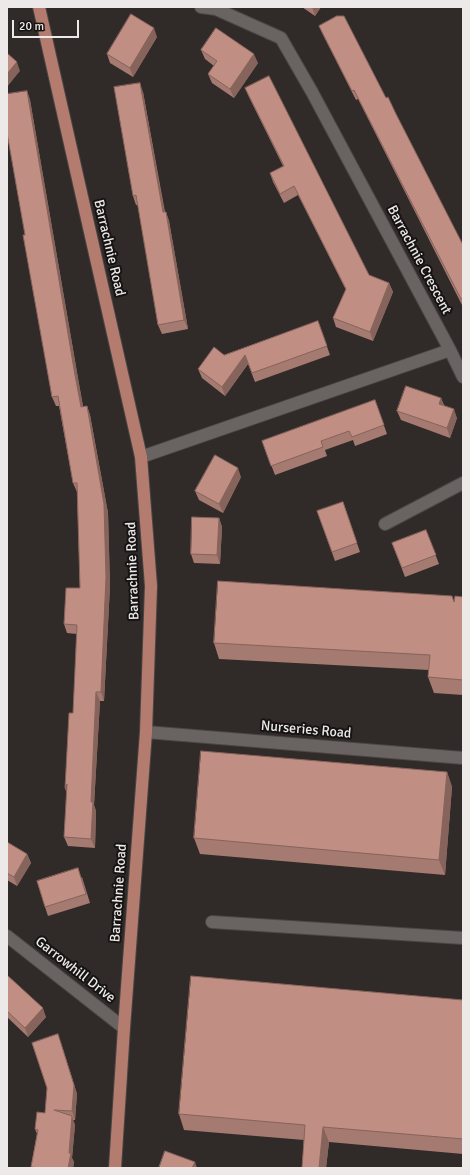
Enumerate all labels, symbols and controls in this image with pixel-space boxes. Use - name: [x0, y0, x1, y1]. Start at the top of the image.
- scale bar: [14, 12, 81, 38]
- text: 20 m: [19, 19, 44, 34]
- street label: Barrachnie Road: [90, 198, 128, 298]
- street label: Barrachnie Crescent: [383, 203, 455, 317]
- street label: Barrachnie Road: [123, 521, 143, 621]
- street label: Nurseries Road: [260, 718, 352, 742]
- street label: Barrachnie Road: [107, 843, 131, 943]
- street label: Garrowhill Drive: [32, 933, 118, 1007]

